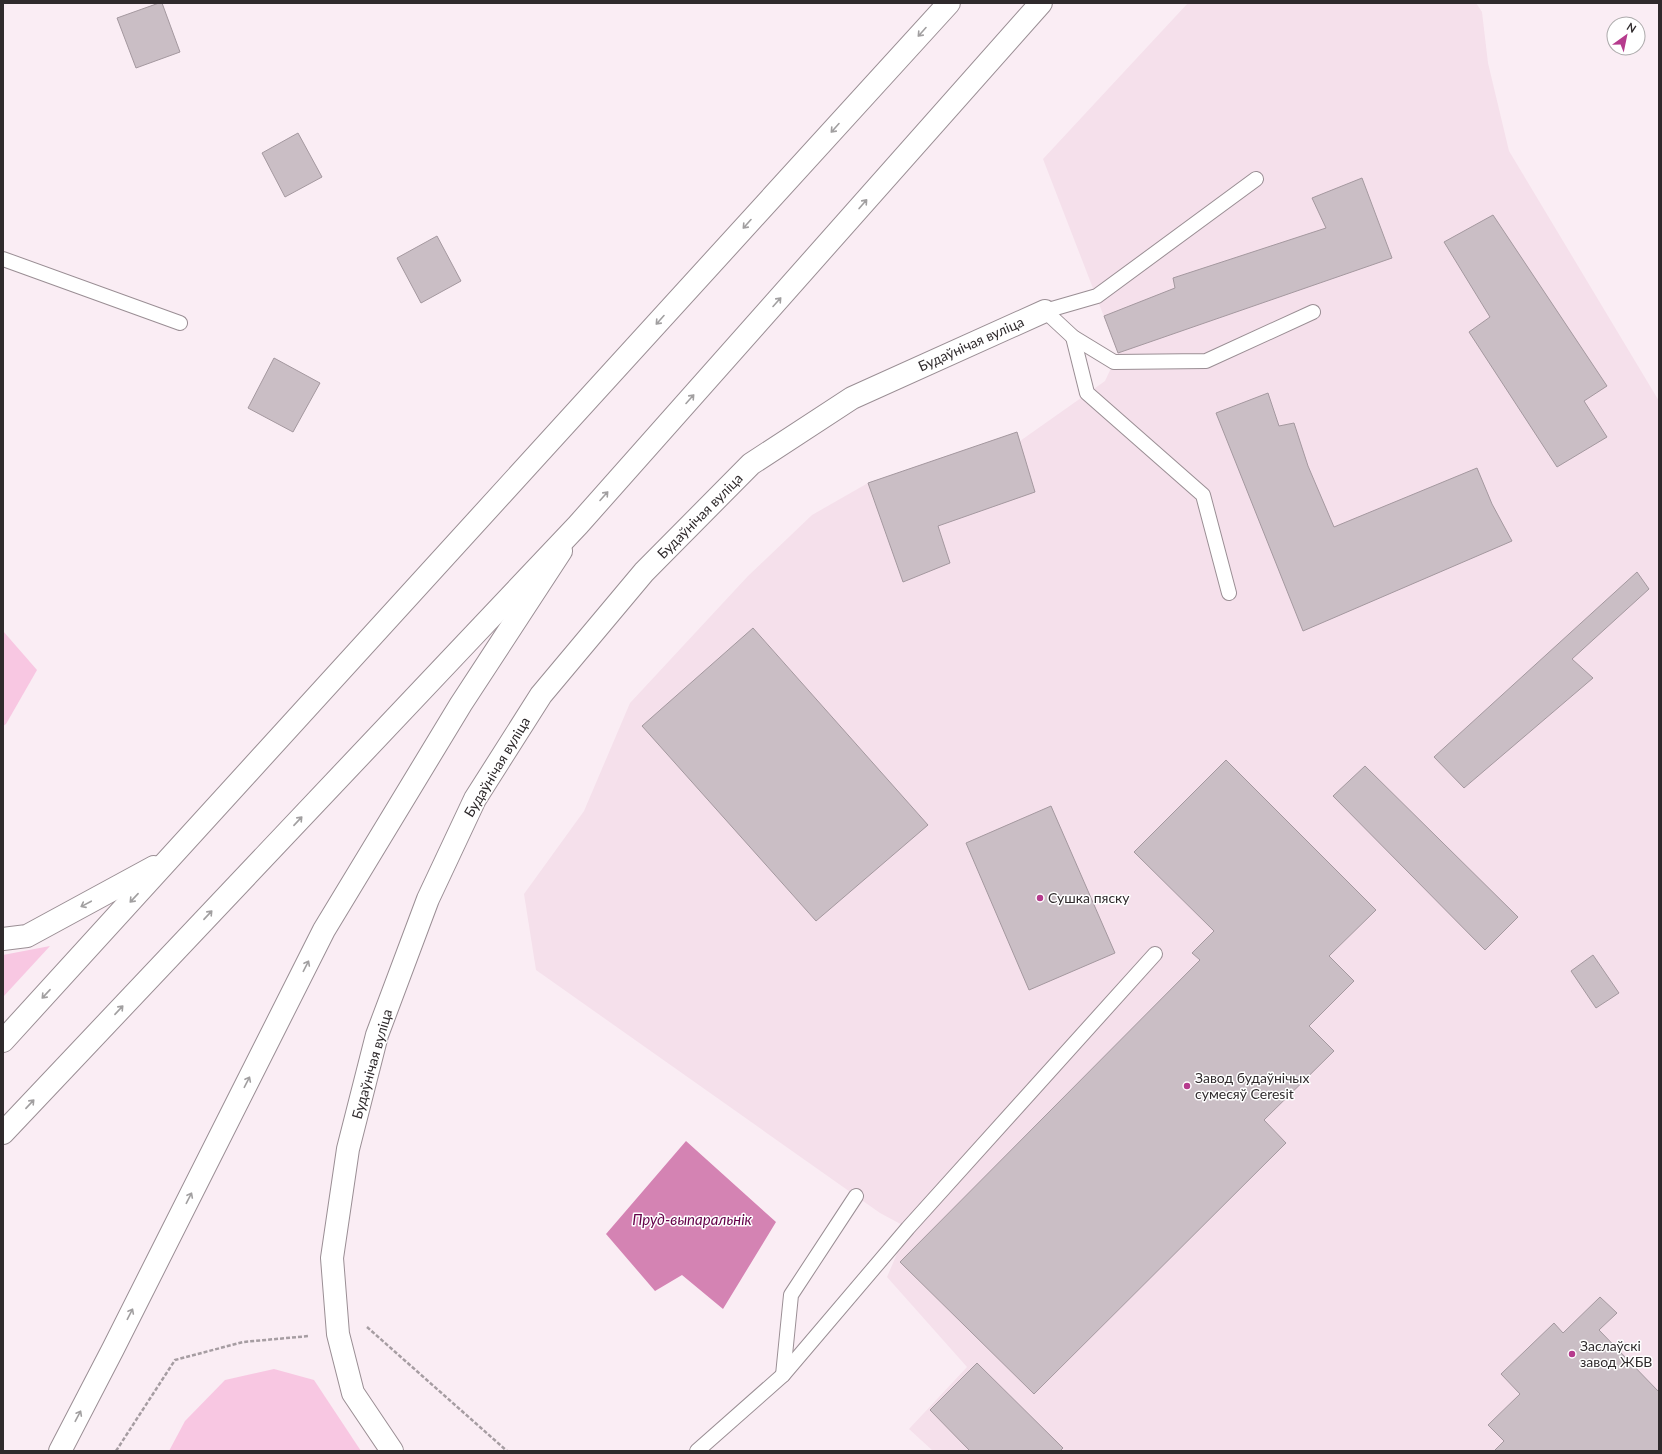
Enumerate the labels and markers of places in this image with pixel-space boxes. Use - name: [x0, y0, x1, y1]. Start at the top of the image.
- place label: Сушка пяску: [1048, 889, 1130, 906]
- marker: Сушка пяску: [1035, 893, 1045, 903]
- place label: Завод будаўнічых сумесяў Ceresit: [1195, 1069, 1309, 1102]
- marker: Завод будаўнічых сумесяў Ceresit: [1182, 1081, 1192, 1091]
- place label: Заслаўскі завод ЖБВ: [1580, 1337, 1652, 1370]
- marker: Заслаўскі завод ЖБВ: [1567, 1349, 1577, 1359]

